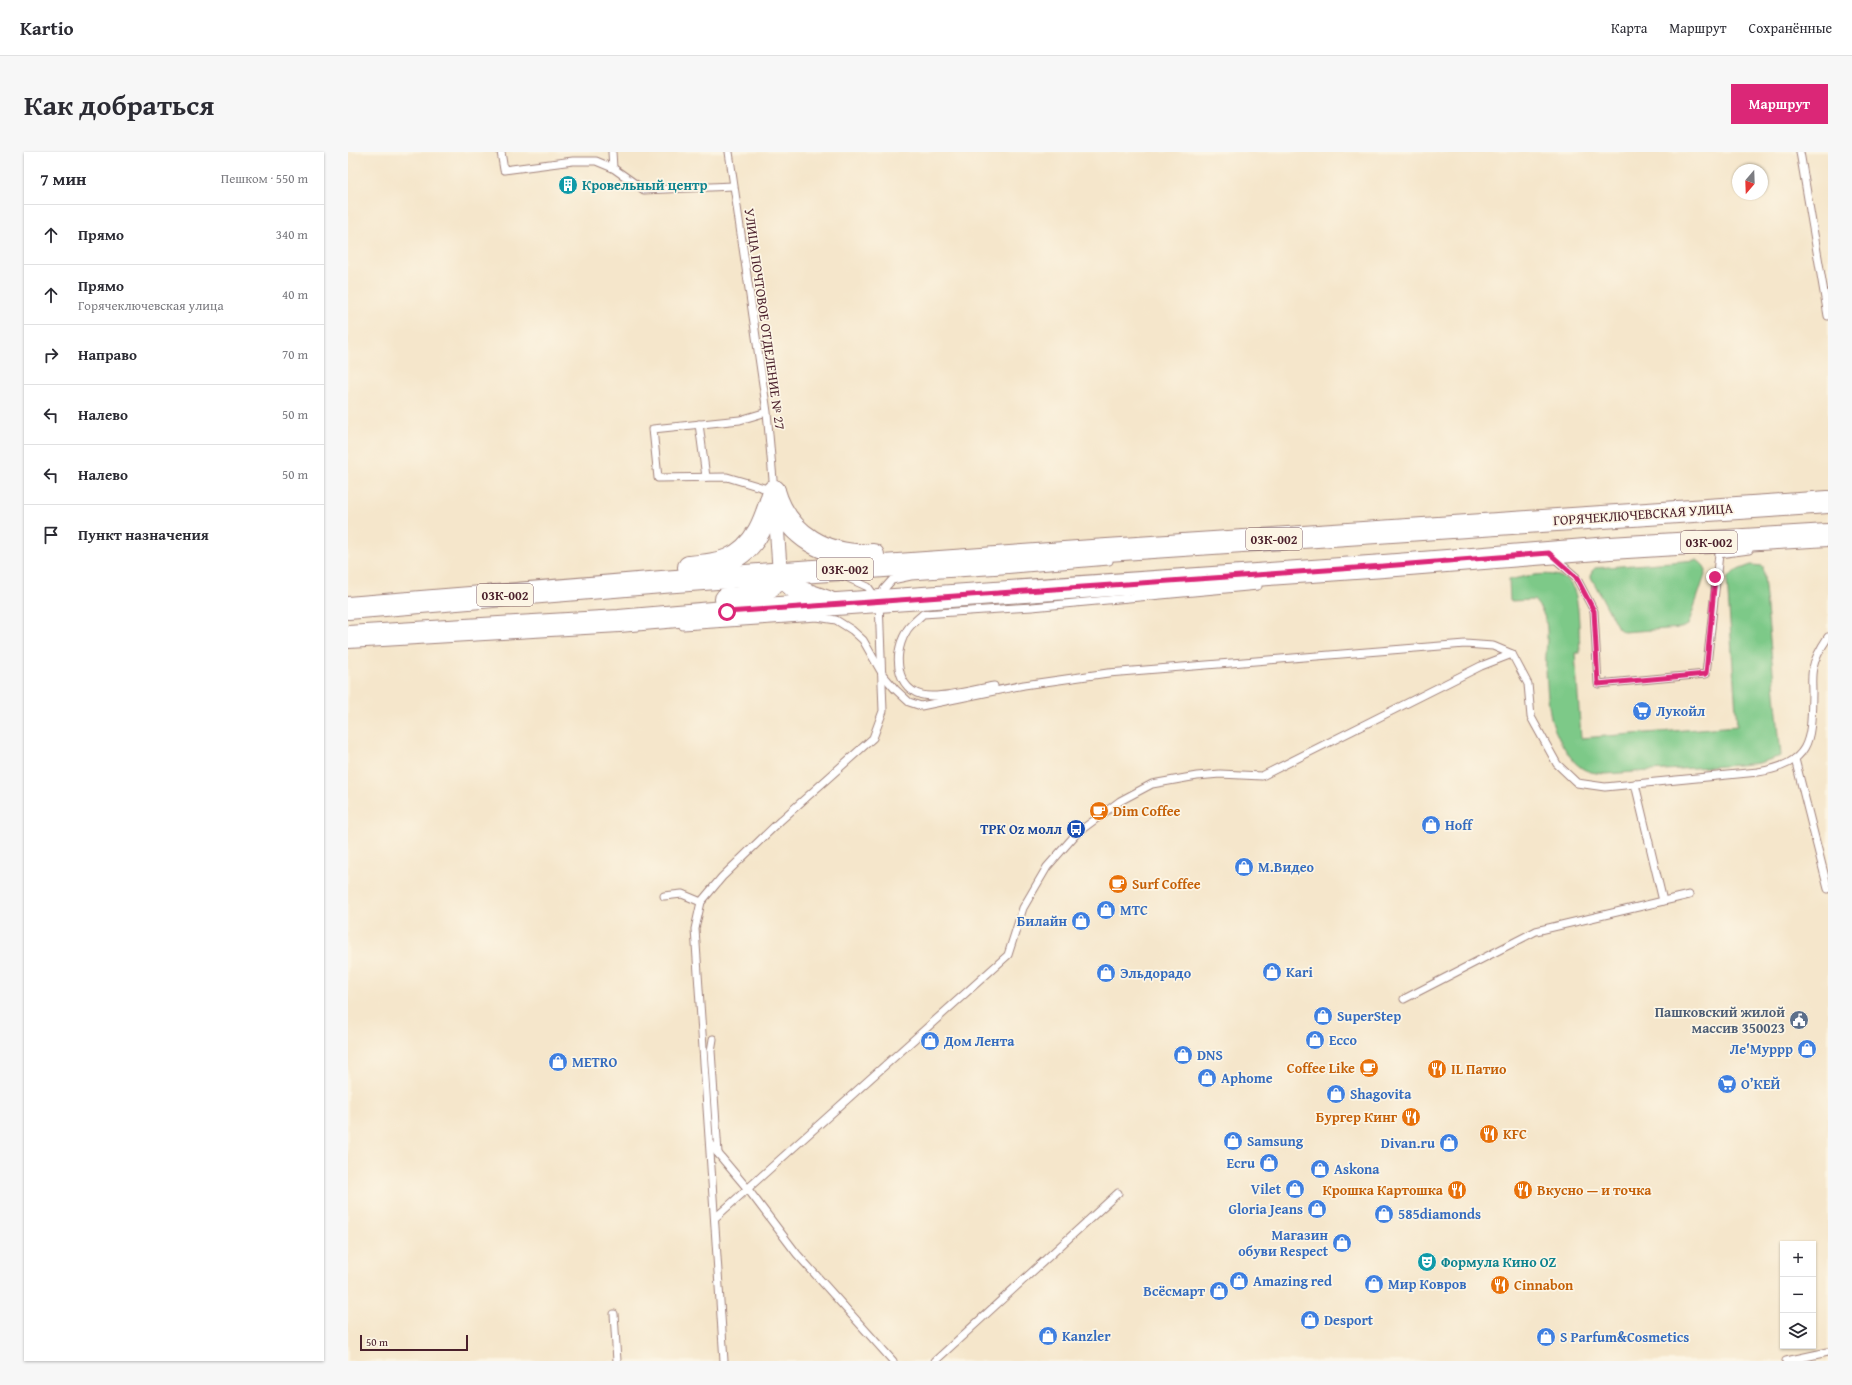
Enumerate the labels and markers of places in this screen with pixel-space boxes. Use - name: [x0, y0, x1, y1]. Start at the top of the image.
- building icon: Кровельный центр: [557, 174, 579, 196]
- place label: Кровельный центр: [582, 175, 707, 195]
- supermarket icon: Лукойл: [1631, 700, 1653, 722]
- place label: Лукойл: [1656, 701, 1705, 721]
- cafe icon: Dim Coffee: [1088, 800, 1110, 822]
- place label: Dim Coffee: [1113, 801, 1181, 821]
- shop icon: Hoff: [1420, 814, 1442, 836]
- place label: Hoff: [1445, 815, 1474, 835]
- bus stop icon: ТРК Oz молл: [1065, 818, 1087, 840]
- place label: ТРК Oz молл: [980, 819, 1062, 839]
- shop icon: М.Видео: [1233, 856, 1255, 878]
- place label: М.Видео: [1258, 857, 1315, 877]
- cafe icon: Surf Coffee: [1107, 873, 1129, 895]
- place label: Surf Coffee: [1132, 874, 1201, 894]
- shop icon: МТС: [1095, 899, 1117, 921]
- place label: МТС: [1120, 900, 1148, 920]
- shop icon: Билайн: [1070, 910, 1092, 932]
- place label: Билайн: [1017, 911, 1067, 931]
- shop icon: Kari: [1261, 961, 1283, 983]
- shop icon: Эльдорадо: [1095, 962, 1117, 984]
- place label: Kari: [1286, 962, 1313, 982]
- place label: Эльдорадо: [1120, 963, 1192, 983]
- place label: Пашковский жилой массив 350023: [1655, 1002, 1785, 1038]
- shop icon: SuperStep: [1312, 1005, 1334, 1027]
- place label: SuperStep: [1337, 1006, 1401, 1026]
- public building icon: Пашковский жилой массив 350023: [1788, 1009, 1810, 1031]
- shop icon: Ecco: [1304, 1029, 1326, 1051]
- shop icon: Дом Лента: [919, 1030, 941, 1052]
- place label: Ecco: [1329, 1030, 1357, 1050]
- place label: Дом Лента: [943, 1031, 1015, 1051]
- shop icon: Ле'Муррр: [1796, 1038, 1818, 1060]
- place label: Ле'Муррр: [1730, 1039, 1793, 1059]
- shop icon: DNS: [1172, 1044, 1194, 1066]
- place label: DNS: [1197, 1045, 1223, 1065]
- shop icon: METRO: [547, 1051, 569, 1073]
- place label: METRO: [572, 1052, 617, 1072]
- cafe icon: Coffee Like: [1358, 1057, 1380, 1079]
- place label: Coffee Like: [1287, 1058, 1355, 1078]
- restaurant icon: IL Патио: [1426, 1058, 1448, 1080]
- place label: IL Патио: [1451, 1059, 1507, 1079]
- shop icon: Aphome: [1196, 1067, 1218, 1089]
- place label: Aphome: [1221, 1068, 1273, 1088]
- supermarket icon: О’КЕЙ: [1716, 1073, 1738, 1095]
- place label: О’КЕЙ: [1741, 1074, 1780, 1094]
- shop icon: Shagovita: [1325, 1083, 1347, 1105]
- place label: Shagovita: [1350, 1084, 1412, 1104]
- restaurant icon: Бургер Кинг: [1400, 1106, 1422, 1128]
- place label: Бургер Кинг: [1316, 1107, 1398, 1127]
- restaurant icon: KFC: [1478, 1123, 1500, 1145]
- place label: KFC: [1503, 1124, 1527, 1144]
- shop icon: Samsung: [1222, 1130, 1244, 1152]
- place label: Samsung: [1247, 1131, 1304, 1151]
- shop icon: Divan.ru: [1438, 1132, 1460, 1154]
- place label: Divan.ru: [1381, 1133, 1435, 1153]
- shop icon: Ecru: [1258, 1152, 1280, 1174]
- place label: Ecru: [1227, 1153, 1255, 1173]
- shop icon: Askona: [1309, 1158, 1331, 1180]
- place label: Askona: [1334, 1159, 1380, 1179]
- shop icon: Vilet: [1284, 1178, 1306, 1200]
- place label: Vilet: [1251, 1179, 1282, 1199]
- restaurant icon: Крошка Картошка: [1446, 1179, 1468, 1201]
- restaurant icon: Вкусно — и точка: [1512, 1179, 1534, 1201]
- place label: Крошка Картошка: [1322, 1180, 1444, 1200]
- place label: Вкусно — и точка: [1537, 1180, 1652, 1200]
- shop icon: Gloria Jeans: [1306, 1198, 1328, 1220]
- place label: Gloria Jeans: [1229, 1199, 1303, 1219]
- shop icon: 585diamonds: [1373, 1203, 1395, 1225]
- place label: 585diamonds: [1398, 1204, 1481, 1224]
- place label: Магазин обуви Respect: [1238, 1225, 1329, 1261]
- shop icon: Магазин обуви Respect: [1331, 1232, 1353, 1254]
- theatre icon: Формула Кино OZ: [1416, 1251, 1438, 1273]
- place label: Формула Кино OZ: [1441, 1252, 1556, 1272]
- shop icon: Amazing red: [1228, 1270, 1250, 1292]
- place label: Amazing red: [1253, 1271, 1332, 1291]
- shop icon: Мир Ковров: [1363, 1273, 1385, 1295]
- place label: Мир Ковров: [1388, 1274, 1467, 1294]
- restaurant icon: Cinnabon: [1489, 1274, 1511, 1296]
- place label: Cinnabon: [1514, 1275, 1574, 1295]
- shop icon: Всёсмарт: [1208, 1280, 1230, 1302]
- place label: Всёсмарт: [1143, 1281, 1206, 1301]
- shop icon: Desport: [1299, 1309, 1321, 1331]
- place label: Desport: [1324, 1310, 1374, 1330]
- shop icon: Kanzler: [1037, 1325, 1059, 1347]
- place label: Kanzler: [1062, 1326, 1111, 1346]
- shop icon: S Parfum&Cosmetics: [1535, 1326, 1557, 1348]
- place label: S Parfum&Cosmetics: [1560, 1327, 1689, 1347]

